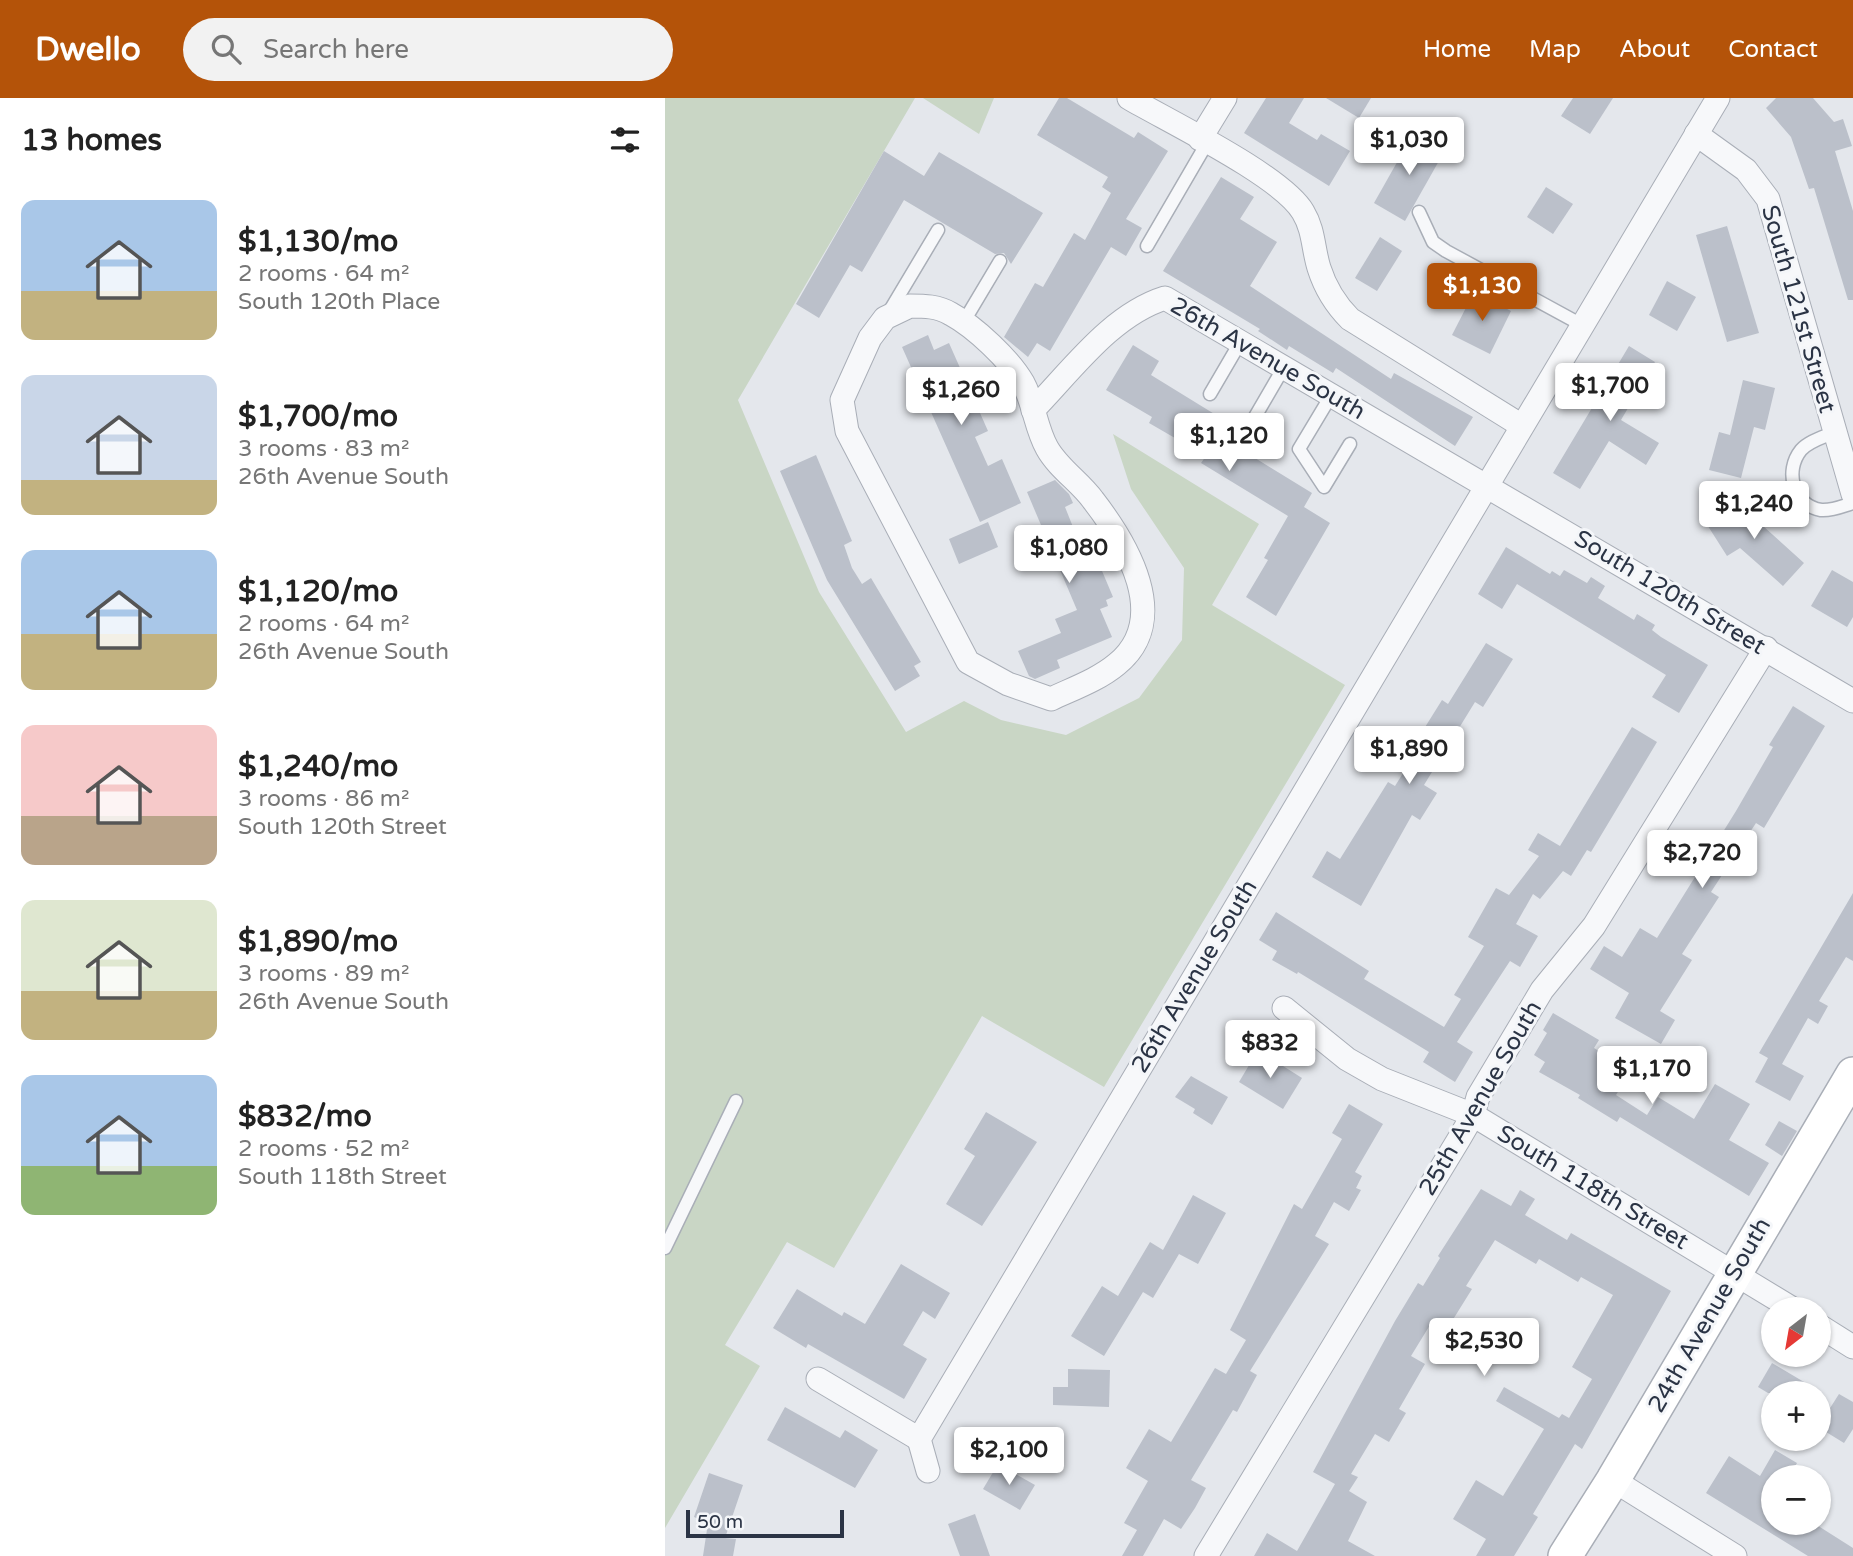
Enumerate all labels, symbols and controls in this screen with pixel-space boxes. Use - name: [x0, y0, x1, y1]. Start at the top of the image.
- search box: [183, 18, 673, 81]
- text: Dwello: [35, 30, 141, 69]
- icon: search: [207, 30, 245, 68]
- text: Search here: [263, 34, 409, 65]
- text: Home: [1423, 35, 1491, 64]
- text: Map: [1529, 35, 1581, 64]
- text: About: [1619, 35, 1690, 64]
- text: Contact: [1728, 35, 1818, 64]
- pin: $1,030: [1352, 118, 1466, 177]
- icon: filters: [606, 121, 644, 159]
- text: 13 homes: [21, 122, 162, 159]
- text: $1,030: [1370, 126, 1448, 154]
- street label: South 121st Street: [1755, 202, 1842, 416]
- text: $1,130/mo: [238, 223, 398, 260]
- icon: home: [77, 228, 161, 312]
- text: 2 rooms · 64 m²: [238, 260, 409, 288]
- pin: $1,130: [1425, 264, 1539, 323]
- text: $1,130: [1443, 272, 1521, 300]
- text: South 120th Place: [238, 288, 440, 316]
- street label: 26th Avenue South: [1165, 291, 1370, 426]
- pin: $1,700: [1553, 364, 1667, 423]
- pin: $1,260: [904, 368, 1018, 427]
- text: $1,700: [1571, 372, 1649, 400]
- text: $1,260: [922, 376, 1000, 404]
- text: $1,700/mo: [238, 398, 398, 435]
- icon: home: [77, 403, 161, 487]
- pin: $1,120: [1172, 414, 1286, 473]
- text: $1,120: [1190, 422, 1268, 450]
- text: 3 rooms · 83 m²: [238, 435, 409, 463]
- text: 26th Avenue South: [238, 463, 449, 491]
- pin: $1,240: [1697, 482, 1811, 541]
- text: $1,240: [1715, 490, 1793, 518]
- street label: South 120th Street: [1569, 524, 1771, 661]
- pin: $1,080: [1012, 526, 1126, 585]
- text: $1,080: [1030, 534, 1108, 562]
- text: $1,120/mo: [238, 573, 398, 610]
- icon: home: [77, 578, 161, 662]
- text: 2 rooms · 64 m²: [238, 610, 409, 638]
- text: 26th Avenue South: [238, 638, 449, 666]
- pin: $1,890: [1352, 726, 1466, 786]
- text: $1,890: [1370, 735, 1448, 763]
- text: $1,240/mo: [238, 748, 398, 785]
- icon: home: [77, 753, 161, 837]
- text: 3 rooms · 86 m²: [238, 785, 409, 813]
- text: South 120th Street: [238, 813, 447, 841]
- pin: $2,720: [1645, 830, 1759, 890]
- text: $2,720: [1663, 839, 1741, 867]
- street label: 26th Avenue South: [1125, 874, 1264, 1078]
- text: $1,890/mo: [238, 923, 398, 960]
- icon: home: [77, 928, 161, 1012]
- text: 3 rooms · 89 m²: [238, 960, 409, 988]
- text: 26th Avenue South: [238, 988, 449, 1016]
- street label: 25th Avenue South: [1413, 996, 1548, 1201]
- pin: $832: [1229, 1020, 1311, 1080]
- text: $832: [1241, 1029, 1299, 1057]
- pin: $1,170: [1595, 1046, 1709, 1106]
- text: $1,170: [1613, 1055, 1691, 1083]
- text: $832/mo: [238, 1098, 372, 1135]
- icon: home: [77, 1103, 161, 1187]
- street label: South 118th Street: [1492, 1119, 1694, 1256]
- text: 2 rooms · 52 m²: [238, 1135, 409, 1163]
- text: South 118th Street: [238, 1163, 447, 1191]
- street label: 24th Avenue South: [1642, 1213, 1777, 1418]
- north arrow: [1761, 1297, 1831, 1367]
- map controls: [1761, 1297, 1831, 1535]
- pin: $2,530: [1427, 1318, 1541, 1378]
- text: $2,530: [1445, 1327, 1523, 1355]
- button: +: [1761, 1381, 1831, 1451]
- pin: $2,100: [952, 1428, 1066, 1487]
- text: $2,100: [970, 1436, 1048, 1464]
- button: −: [1761, 1465, 1831, 1535]
- scale bar: [686, 1507, 843, 1539]
- text: 50 m: [697, 1511, 743, 1533]

